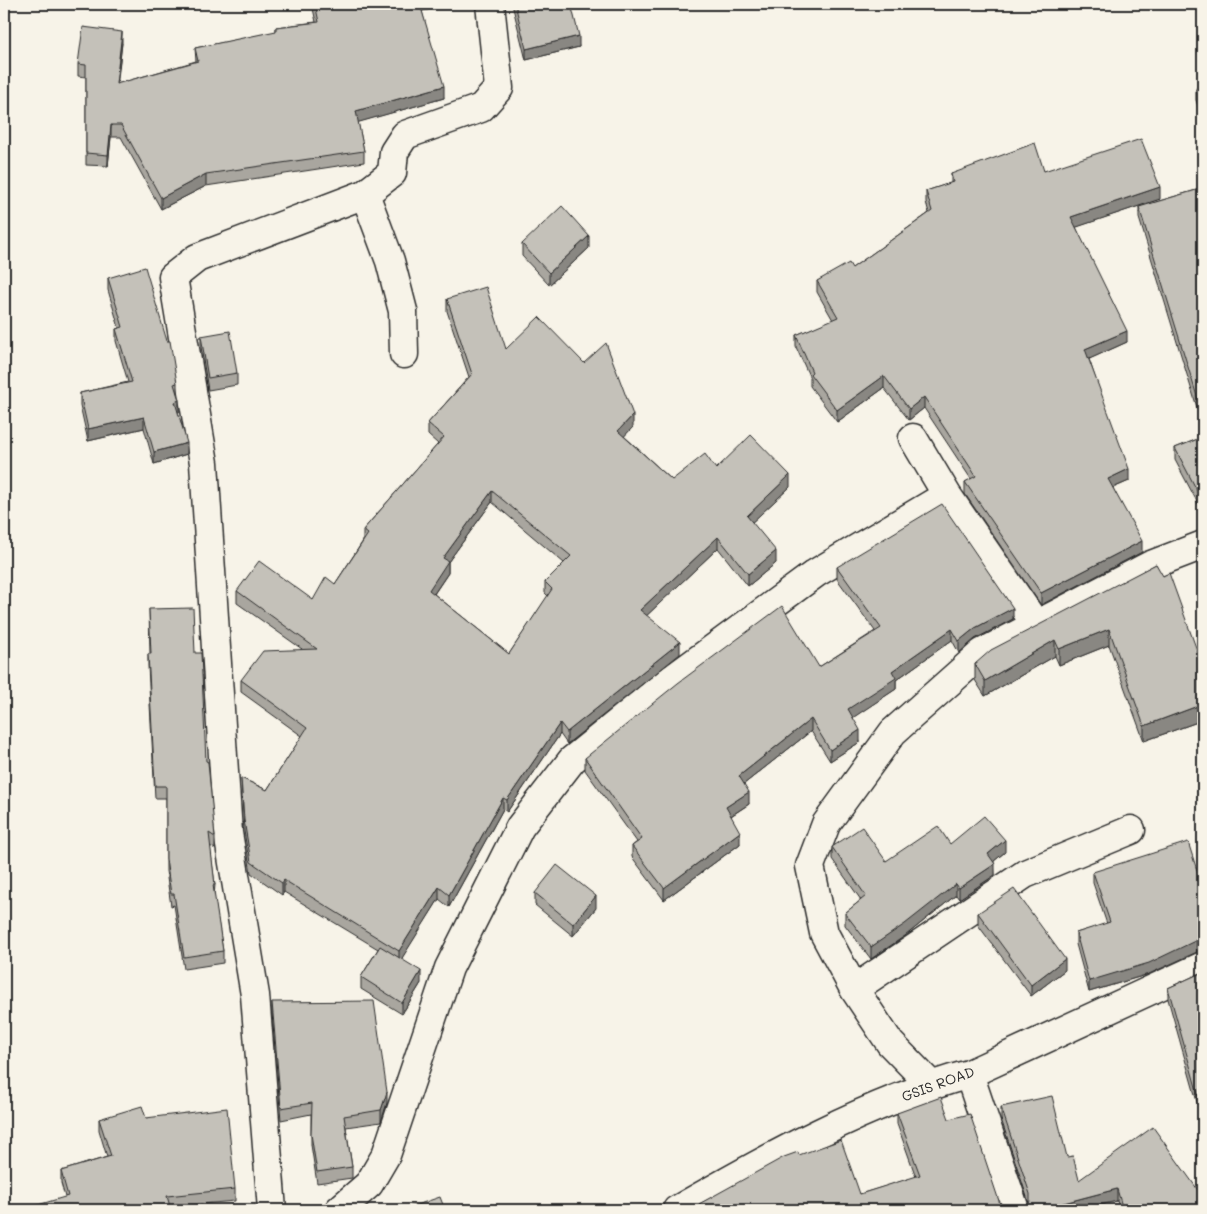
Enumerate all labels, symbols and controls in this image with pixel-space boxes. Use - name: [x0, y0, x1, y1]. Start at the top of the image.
- street label: GSIS ROAD: [899, 1062, 977, 1105]

